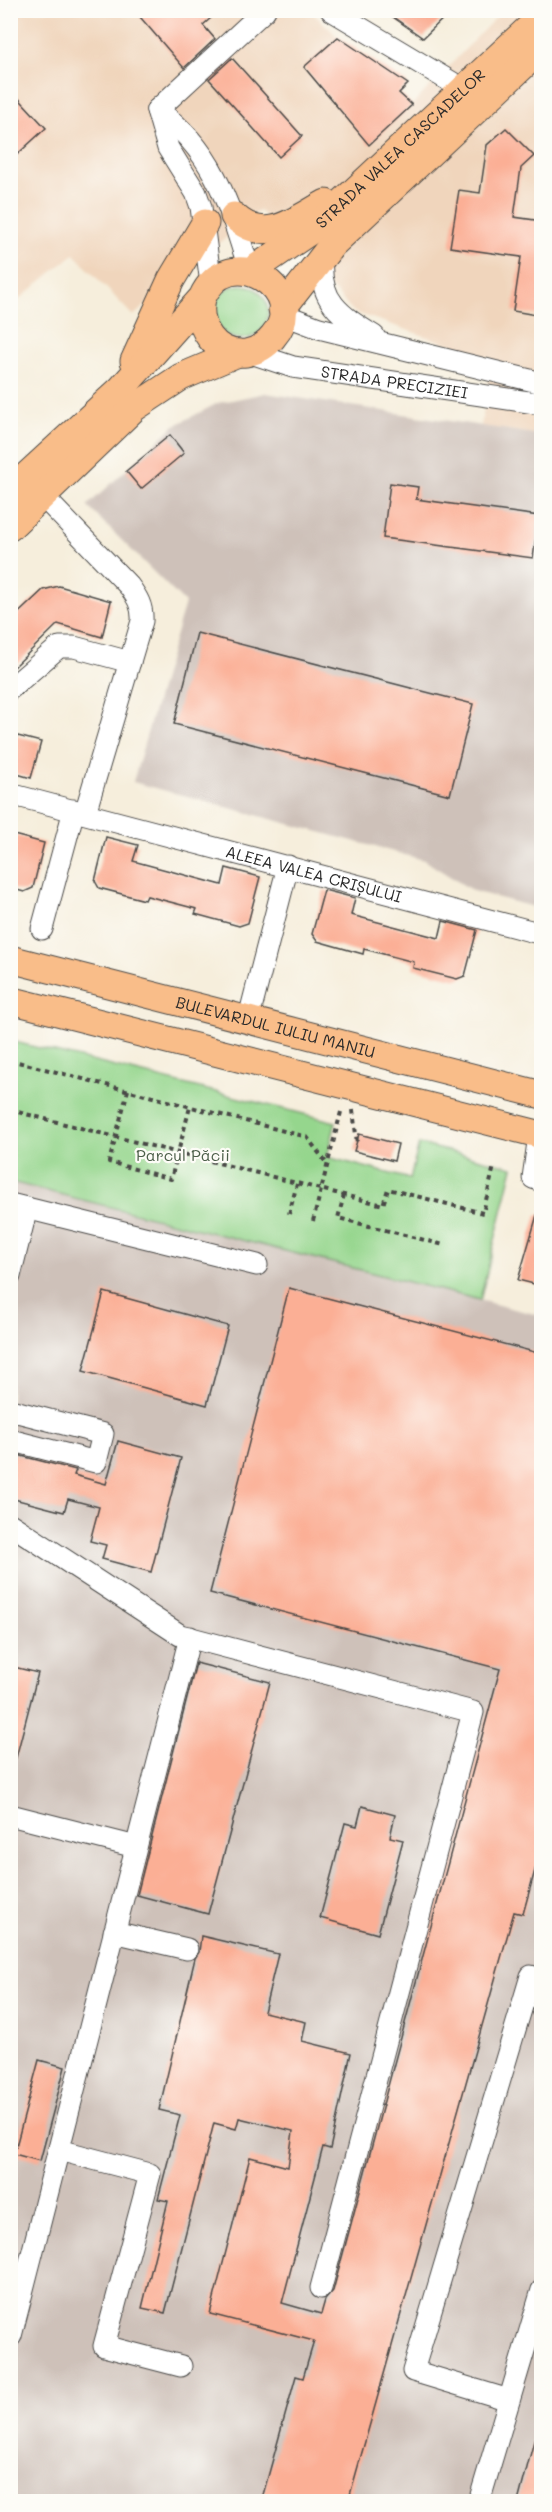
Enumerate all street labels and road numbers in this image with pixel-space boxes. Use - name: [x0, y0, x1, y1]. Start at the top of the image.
- street label: STRADA VALEA CASCADELOR: [310, 64, 489, 232]
- street label: STRADA PRECIZIEI: [320, 360, 469, 403]
- street label: ALEEA VALEA CRIȘULUI: [223, 840, 404, 907]
- street label: BULEVARDUL IULIU MANIU: [174, 991, 377, 1062]

